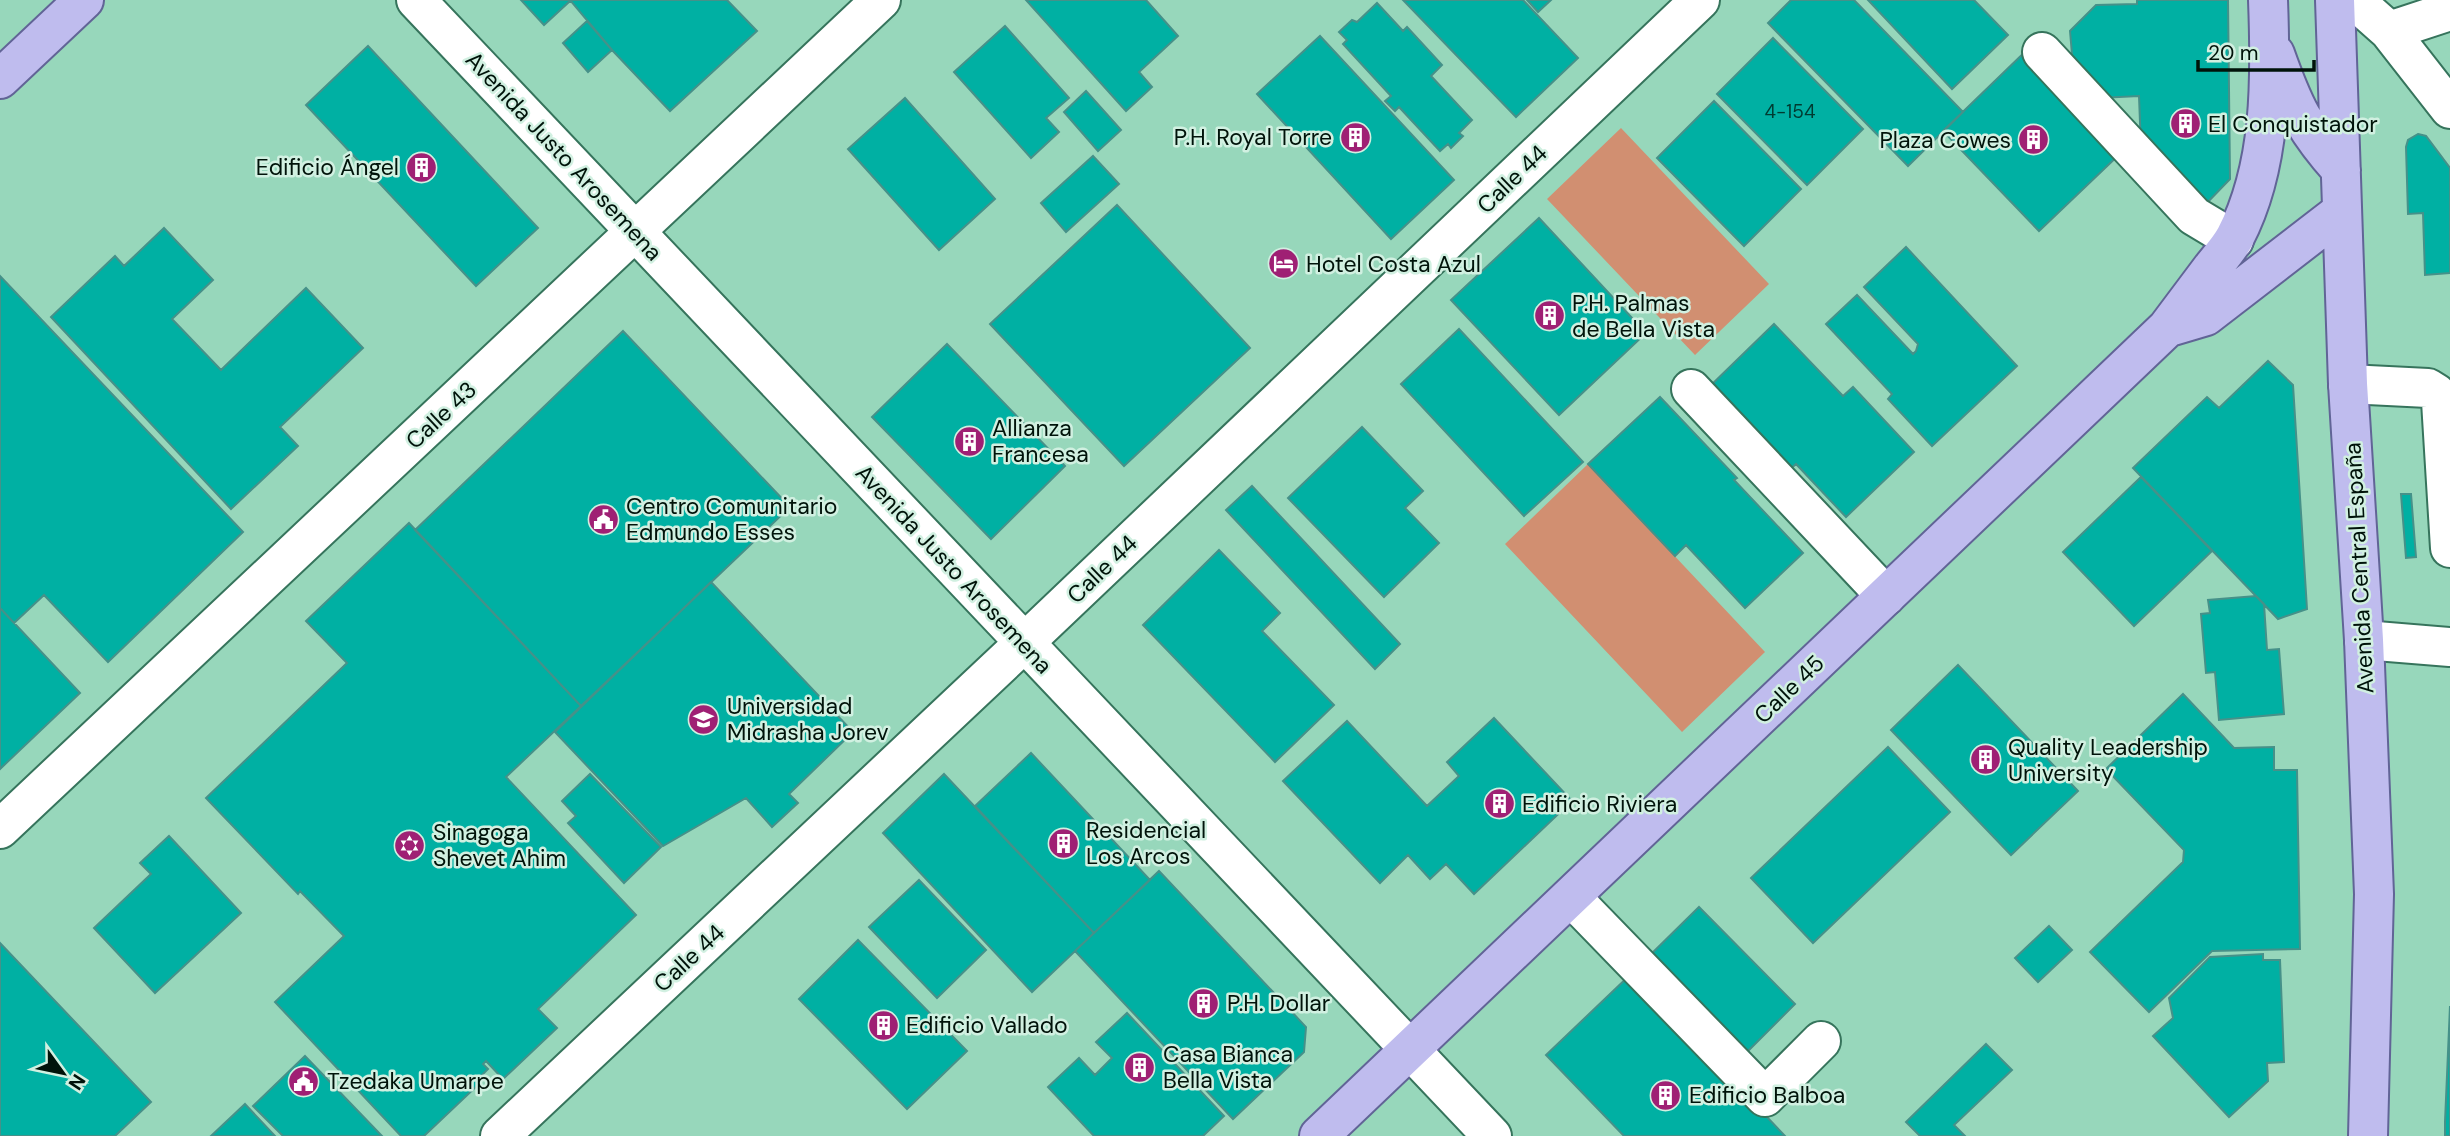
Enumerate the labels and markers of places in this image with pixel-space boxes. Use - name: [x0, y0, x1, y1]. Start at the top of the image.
- building icon: El Conquistador: [2168, 107, 2202, 141]
- place label: El Conquistador: [2208, 109, 2378, 139]
- building icon: P.H. Royal Torre: [1338, 120, 1372, 154]
- place label: P.H. Royal Torre: [1174, 122, 1332, 152]
- building icon: Plaza Cowes: [2017, 123, 2051, 157]
- place label: Plaza Cowes: [1879, 125, 2011, 155]
- building icon: Edificio Ángel: [405, 150, 439, 184]
- place label: Edificio Ángel: [256, 152, 399, 182]
- hotel icon: Hotel Costa Azul: [1266, 247, 1300, 281]
- place label: Hotel Costa Azul: [1306, 249, 1481, 279]
- place label: P.H. Palmas de Bella Vista: [1572, 288, 1715, 344]
- building icon: P.H. Palmas de Bella Vista: [1532, 299, 1566, 333]
- place label: Allianza Francesa: [992, 413, 1089, 469]
- building icon: Allianza Francesa: [952, 424, 986, 458]
- place label: Centro Comunitario Edmundo Esses: [626, 491, 837, 547]
- public building icon: Centro Comunitario Edmundo Esses: [586, 502, 620, 536]
- place label: Universidad Midrasha Jorev: [727, 691, 889, 747]
- school or university icon: Universidad Midrasha Jorev: [687, 702, 721, 736]
- place label: Quality Leadership University: [2008, 732, 2208, 788]
- building icon: Quality Leadership University: [1968, 743, 2002, 777]
- building icon: Edificio Riviera: [1482, 787, 1516, 821]
- place label: Edificio Riviera: [1522, 789, 1677, 819]
- place label: Residencial Los Arcos: [1086, 815, 1206, 871]
- place label: Sinagoga Shevet Ahim: [433, 817, 566, 873]
- building icon: Residencial Los Arcos: [1046, 826, 1080, 860]
- synagogue icon: Sinagoga Shevet Ahim: [393, 828, 427, 862]
- building icon: P.H. Dollar: [1187, 986, 1221, 1020]
- place label: P.H. Dollar: [1227, 988, 1330, 1018]
- building icon: Edificio Vallado: [866, 1008, 900, 1042]
- place label: Edificio Vallado: [906, 1010, 1068, 1040]
- place label: Casa Bianca Bella Vista: [1163, 1039, 1293, 1095]
- building icon: Casa Bianca Bella Vista: [1123, 1050, 1157, 1084]
- public building icon: Tzedaka Umarpe: [287, 1064, 321, 1098]
- place label: Tzedaka Umarpe: [327, 1066, 504, 1096]
- building icon: Edificio Balboa: [1649, 1078, 1683, 1112]
- place label: Edificio Balboa: [1689, 1080, 1845, 1110]

